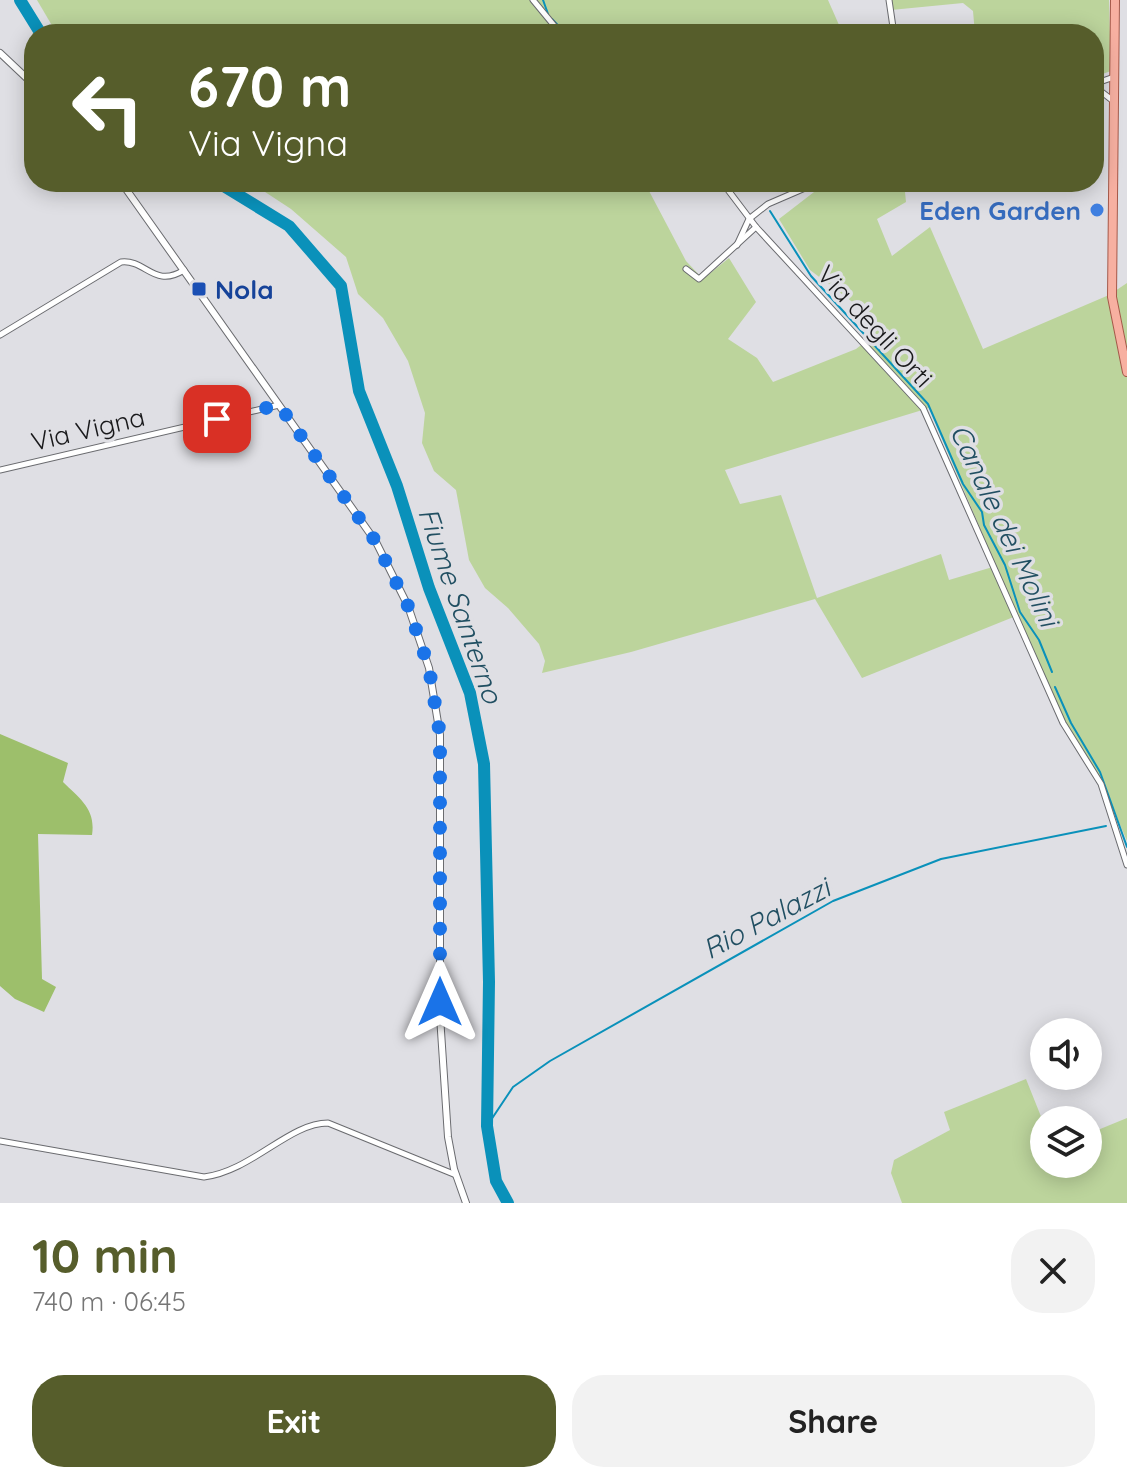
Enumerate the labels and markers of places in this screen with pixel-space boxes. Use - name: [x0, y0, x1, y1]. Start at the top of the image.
- place label: Eden Garden: [919, 194, 1081, 227]
- marker: Eden Garden: [1088, 201, 1106, 219]
- place label: Nola: [215, 273, 274, 306]
- marker: Nola: [190, 280, 208, 298]
- pin: [183, 385, 251, 453]

